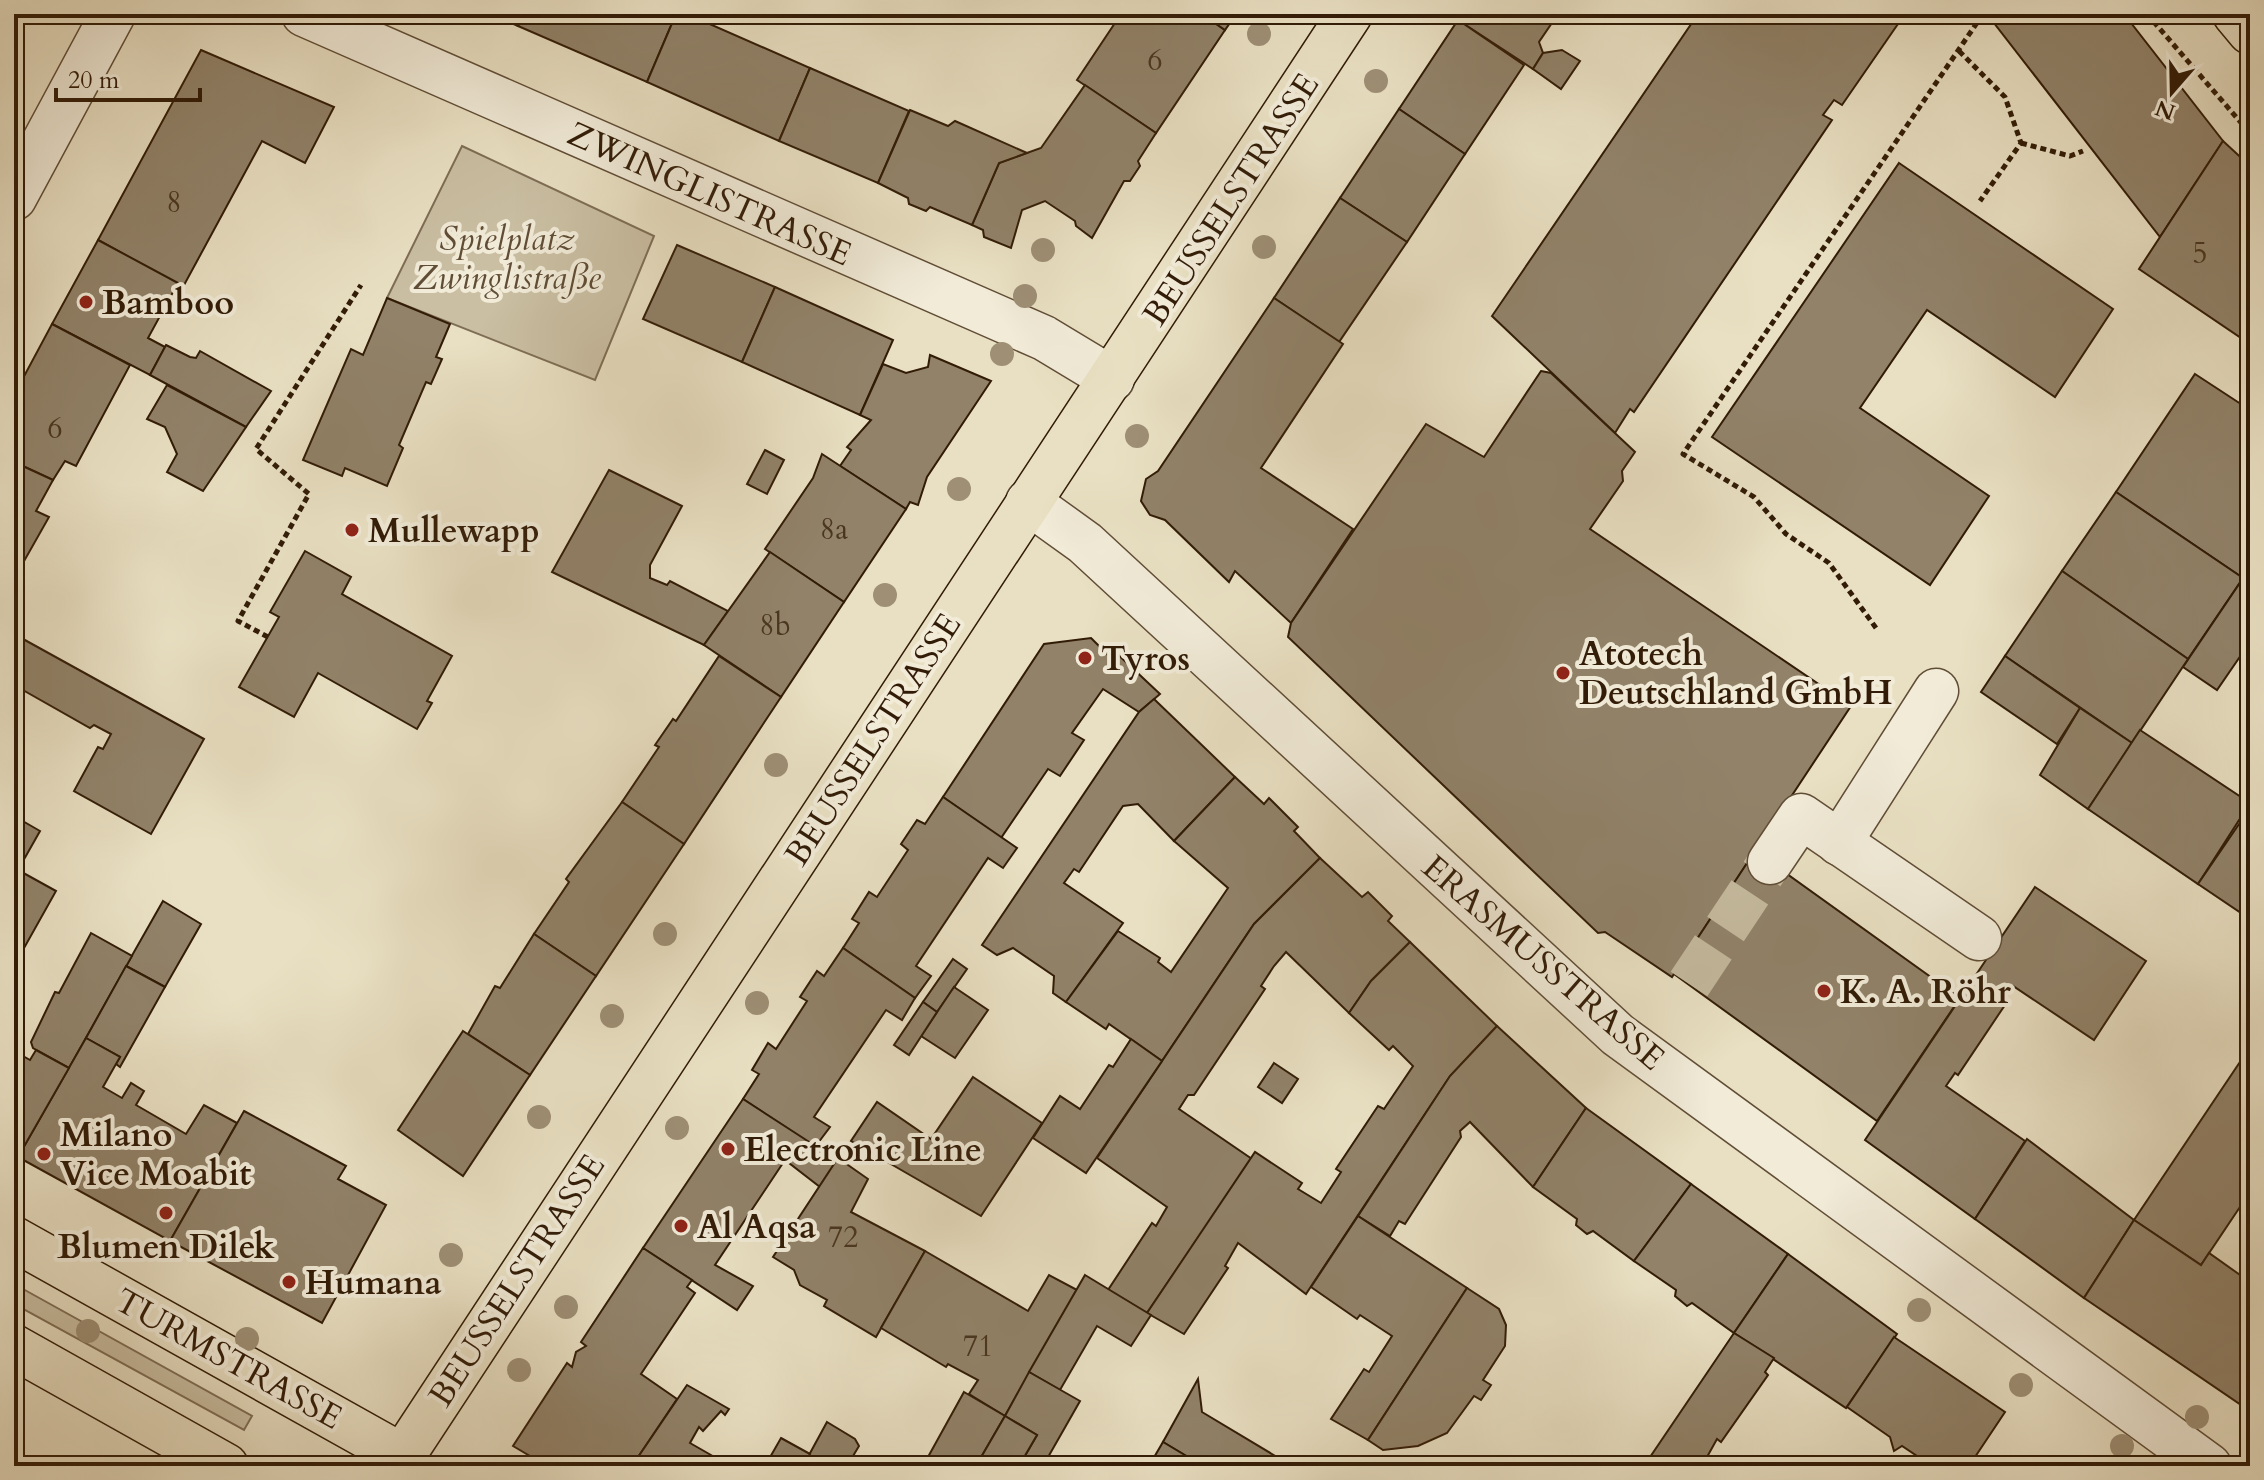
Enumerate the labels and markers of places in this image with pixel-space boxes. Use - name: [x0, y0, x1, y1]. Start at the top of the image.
- place label: Bamboo: [102, 280, 234, 326]
- marker: Bamboo: [77, 293, 95, 311]
- place label: Mullewapp: [368, 508, 540, 554]
- marker: Mullewapp: [343, 521, 361, 539]
- place label: Atotech Deutschland GmbH: [1579, 631, 1893, 716]
- place label: Tyros: [1101, 636, 1190, 682]
- marker: Tyros: [1076, 649, 1094, 667]
- marker: Atotech Deutschland GmbH: [1554, 664, 1572, 682]
- place label: K. A. Röhr: [1840, 969, 2011, 1015]
- marker: K. A. Röhr: [1815, 982, 1833, 1000]
- place label: Milano Vice Moabit: [60, 1112, 251, 1197]
- place label: Electronic Line: [744, 1127, 982, 1173]
- marker: Electronic Line: [719, 1140, 737, 1158]
- marker: Milano Vice Moabit: [35, 1145, 53, 1163]
- marker: Blumen Dilek: [157, 1204, 175, 1222]
- place label: Al Aqsa: [697, 1204, 816, 1250]
- marker: Al Aqsa: [672, 1217, 690, 1235]
- place label: Blumen Dilek: [57, 1224, 276, 1270]
- place label: Humana: [305, 1260, 442, 1306]
- marker: Humana: [280, 1273, 298, 1291]

